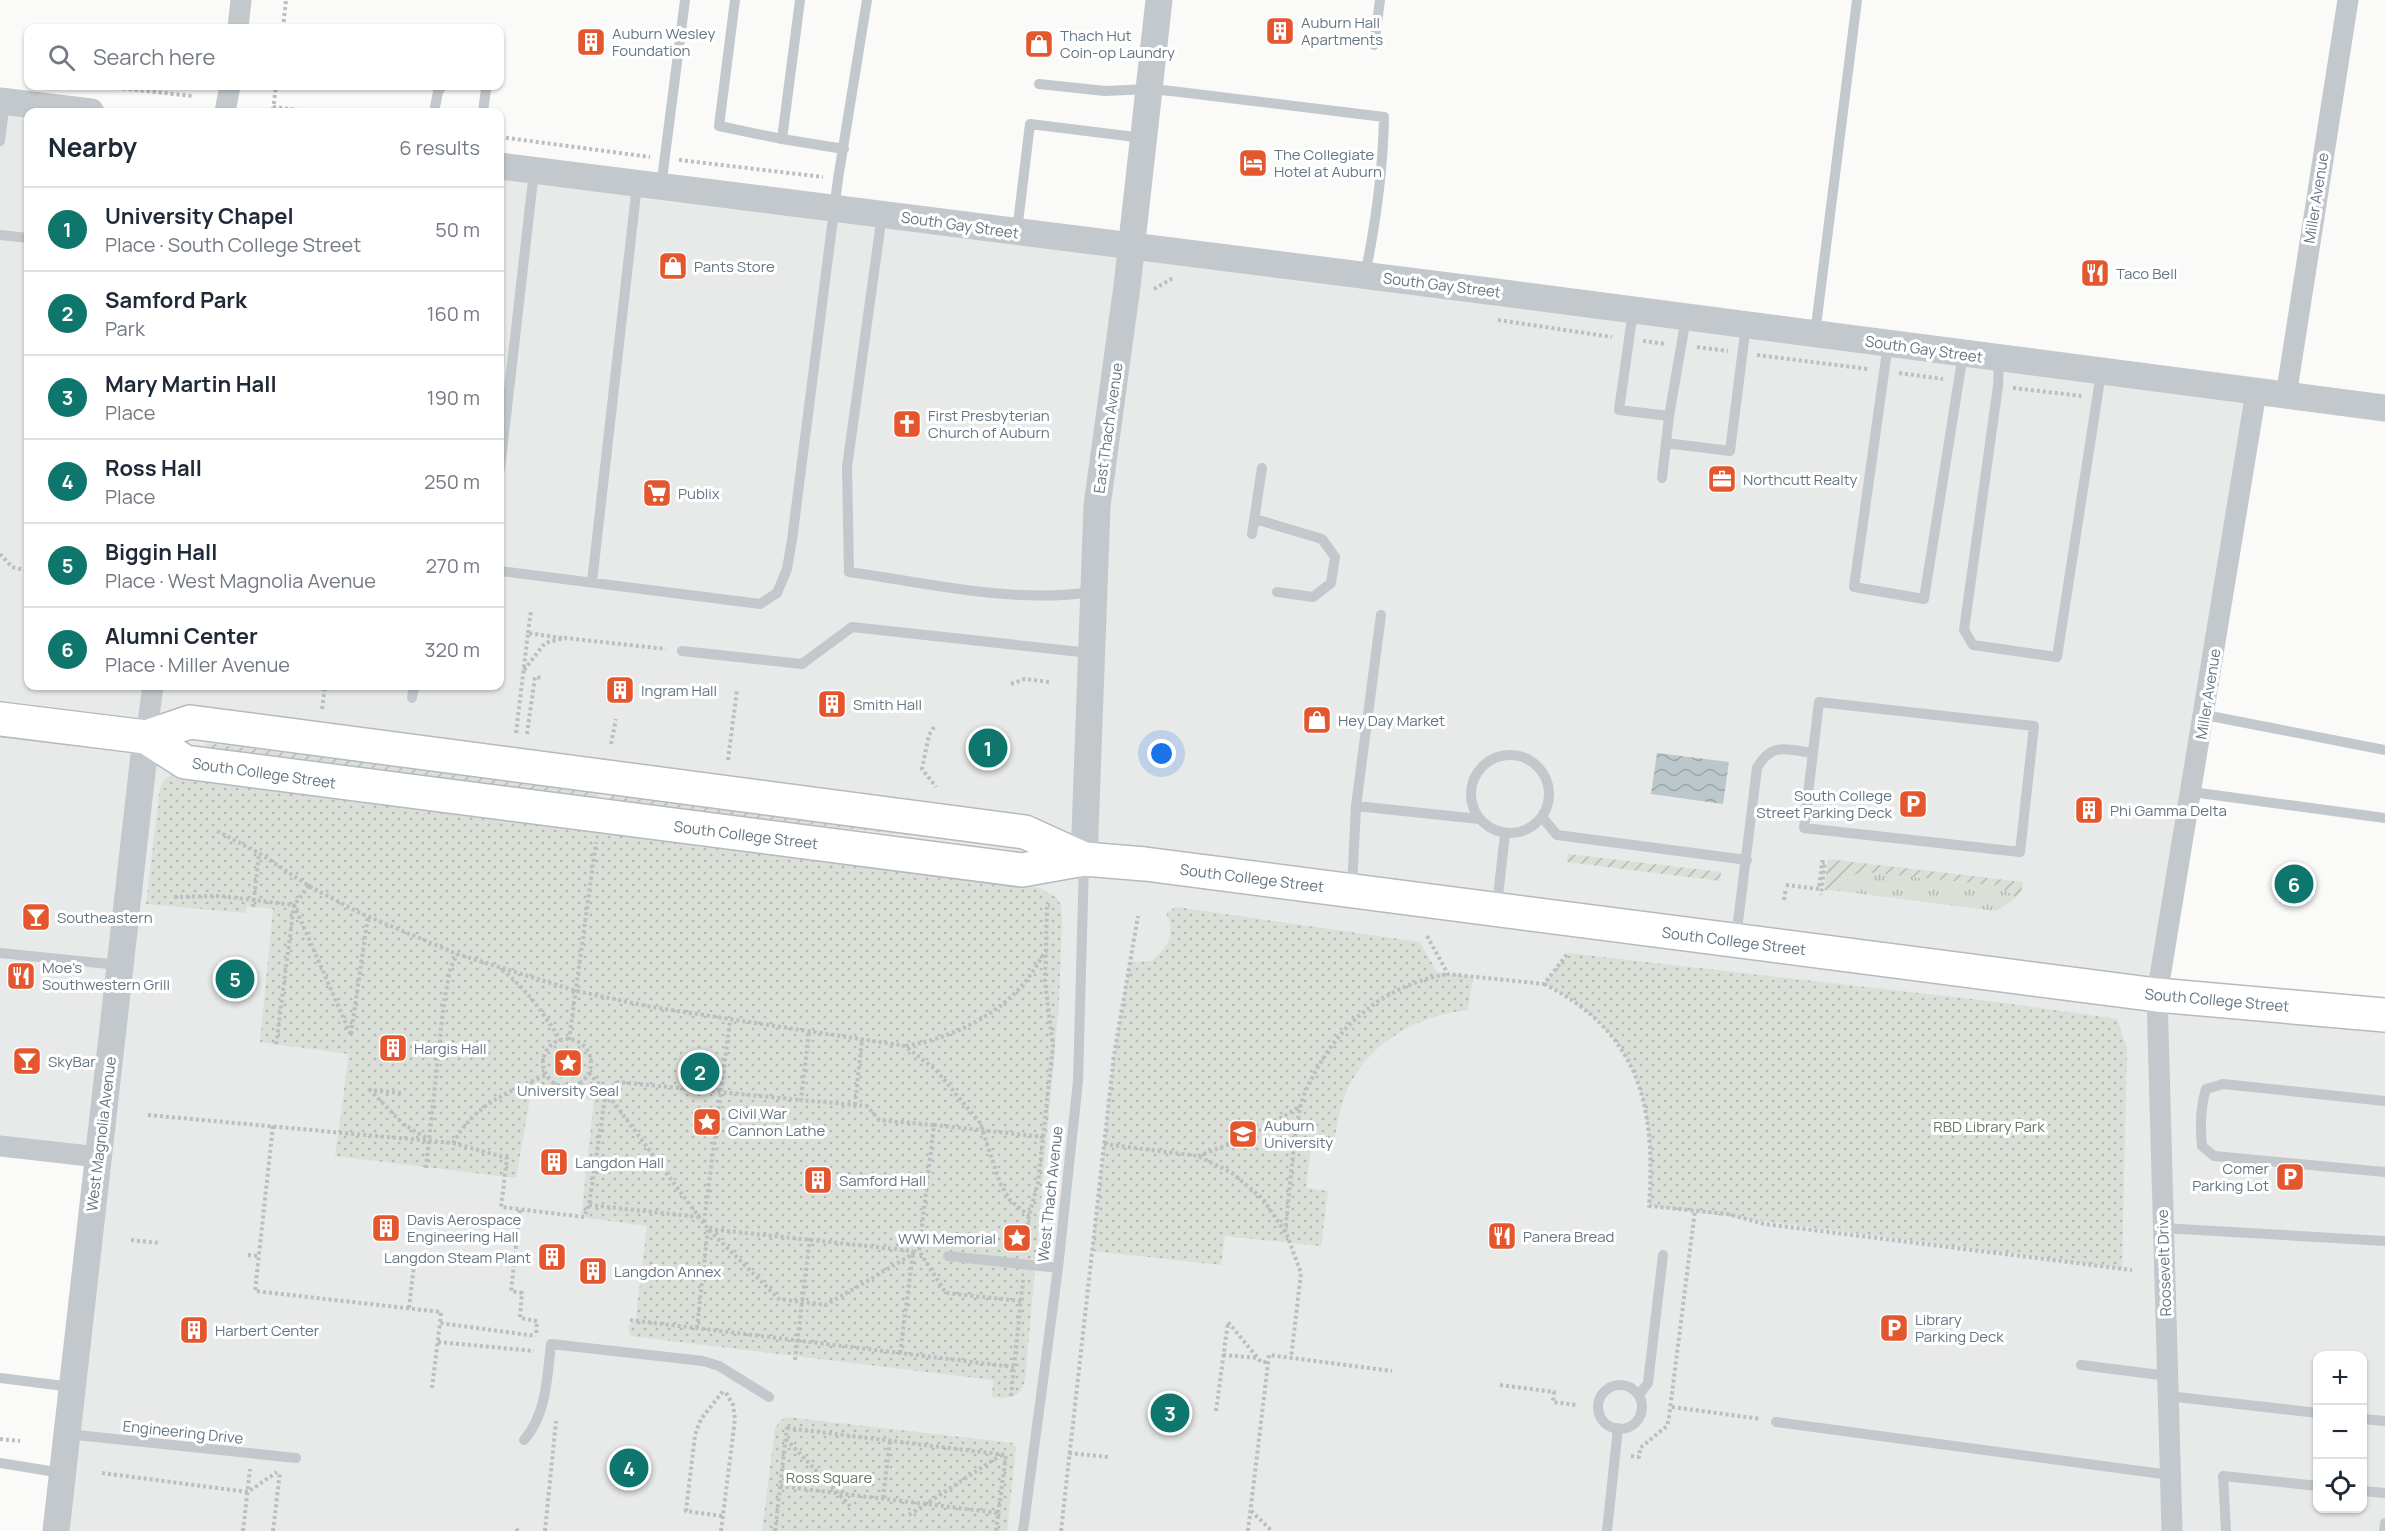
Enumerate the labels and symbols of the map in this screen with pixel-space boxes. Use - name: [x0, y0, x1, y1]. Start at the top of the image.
- place label: Auburn Hall Apartments: [1301, 12, 1383, 50]
- building icon: Auburn Hall Apartments: [1264, 15, 1296, 47]
- place label: Auburn Wesley Foundation: [612, 23, 715, 61]
- place label: Thach Hut Coin-op Laundry: [1060, 25, 1175, 63]
- building icon: Auburn Wesley Foundation: [575, 26, 607, 58]
- shop icon: Thach Hut Coin-op Laundry: [1023, 28, 1055, 60]
- place label: The Collegiate Hotel at Auburn: [1274, 144, 1382, 182]
- hotel icon: The Collegiate Hotel at Auburn: [1237, 147, 1269, 179]
- street label: Miller Avenue: [2298, 151, 2334, 245]
- street label: South Gay Street: [900, 206, 1020, 244]
- shop icon: Pants Store: [657, 250, 689, 282]
- place label: Pants Store: [694, 256, 775, 277]
- restaurant icon: Taco Bell: [2079, 257, 2111, 289]
- place label: Taco Bell: [2116, 263, 2177, 284]
- street label: South Gay Street: [1382, 267, 1502, 303]
- street label: South Gay Street: [1864, 330, 1984, 368]
- street label: East Thach Avenue: [1088, 361, 1128, 495]
- place label: First Presbyterian Church of Auburn: [928, 405, 1050, 443]
- church icon: First Presbyterian Church of Auburn: [891, 408, 923, 440]
- office icon: Northcutt Realty: [1706, 463, 1738, 495]
- place label: Northcutt Realty: [1743, 469, 1857, 490]
- supermarket icon: Publix: [641, 477, 673, 509]
- place label: Publix: [678, 483, 720, 504]
- street label: Miller Avenue: [2190, 647, 2226, 741]
- building icon: Ingram Hall: [604, 674, 636, 706]
- place label: Ingram Hall: [641, 680, 717, 701]
- building icon: Smith Hall: [816, 688, 848, 720]
- place label: Smith Hall: [853, 694, 922, 715]
- shop icon: Hey Day Market: [1301, 704, 1333, 736]
- place label: Hey Day Market: [1338, 710, 1445, 731]
- pin: 1: [968, 726, 1008, 771]
- your location: [1147, 739, 1176, 768]
- street label: South College Street: [191, 753, 337, 793]
- place label: South College Street Parking Deck: [1756, 785, 1893, 823]
- parking icon: South College Street Parking Deck: [1897, 788, 1929, 820]
- building icon: Phi Gamma Delta: [2073, 794, 2105, 826]
- place label: Phi Gamma Delta: [2110, 800, 2227, 821]
- street label: South College Street: [673, 816, 819, 854]
- street label: South College Street: [1179, 859, 1325, 897]
- pin: 6: [2274, 862, 2314, 906]
- bar icon: Southeastern: [20, 901, 52, 933]
- place label: Southeastern: [57, 907, 153, 928]
- street label: South College Street: [1661, 922, 1807, 960]
- pin: 5: [216, 956, 254, 1002]
- place label: Moe's Southwestern Grill: [42, 957, 170, 995]
- restaurant icon: Moe's Southwestern Grill: [5, 960, 37, 992]
- street label: South College Street: [2144, 983, 2290, 1017]
- building icon: Hargis Hall: [377, 1032, 409, 1064]
- place label: Hargis Hall: [414, 1038, 487, 1059]
- bar icon: SkyBar: [11, 1045, 43, 1077]
- place icon: University Seal: [552, 1047, 584, 1079]
- pin: 2: [680, 1050, 720, 1094]
- place label: SkyBar: [48, 1051, 96, 1072]
- street label: West Magnolia Avenue: [81, 1055, 121, 1213]
- place label: University Seal: [517, 1080, 619, 1101]
- place label: Civil War Cannon Lathe: [728, 1103, 826, 1141]
- place icon: Civil War Cannon Lathe: [691, 1106, 723, 1138]
- place label: Auburn University: [1264, 1115, 1333, 1153]
- park label: RBD Library Park: [1933, 1116, 2045, 1137]
- school or university icon: Auburn University: [1227, 1118, 1259, 1150]
- street label: West Thach Avenue: [1032, 1125, 1068, 1263]
- building icon: Langdon Hall: [538, 1146, 570, 1178]
- place label: Langdon Hall: [575, 1152, 664, 1173]
- place label: Comer Parking Lot: [2192, 1158, 2270, 1196]
- parking icon: Comer Parking Lot: [2274, 1161, 2306, 1193]
- building icon: Samford Hall: [802, 1164, 834, 1196]
- place label: Samford Hall: [839, 1170, 926, 1191]
- place label: Davis Aerospace Engineering Hall: [407, 1209, 522, 1247]
- street label: Roosevelt Drive: [2152, 1209, 2176, 1317]
- building icon: Davis Aerospace Engineering Hall: [370, 1212, 402, 1244]
- restaurant icon: Panera Bread: [1486, 1220, 1518, 1252]
- place icon: WWI Memorial: [1001, 1222, 1033, 1254]
- place label: Panera Bread: [1523, 1226, 1614, 1247]
- place label: WWI Memorial: [898, 1228, 996, 1249]
- building icon: Langdon Steam Plant: [536, 1241, 568, 1273]
- place label: Langdon Steam Plant: [384, 1247, 531, 1268]
- building icon: Langdon Annex: [577, 1255, 609, 1287]
- place label: Langdon Annex: [614, 1261, 721, 1282]
- place label: Library Parking Deck: [1915, 1309, 2004, 1347]
- parking icon: Library Parking Deck: [1878, 1312, 1910, 1344]
- building icon: Harbert Center: [178, 1314, 210, 1346]
- place label: Harbert Center: [215, 1320, 320, 1341]
- pin: 3: [1150, 1390, 1190, 1436]
- street label: Engineering Drive: [122, 1415, 244, 1449]
- pin: 4: [610, 1446, 648, 1490]
- park label: Ross Square: [786, 1467, 872, 1488]

